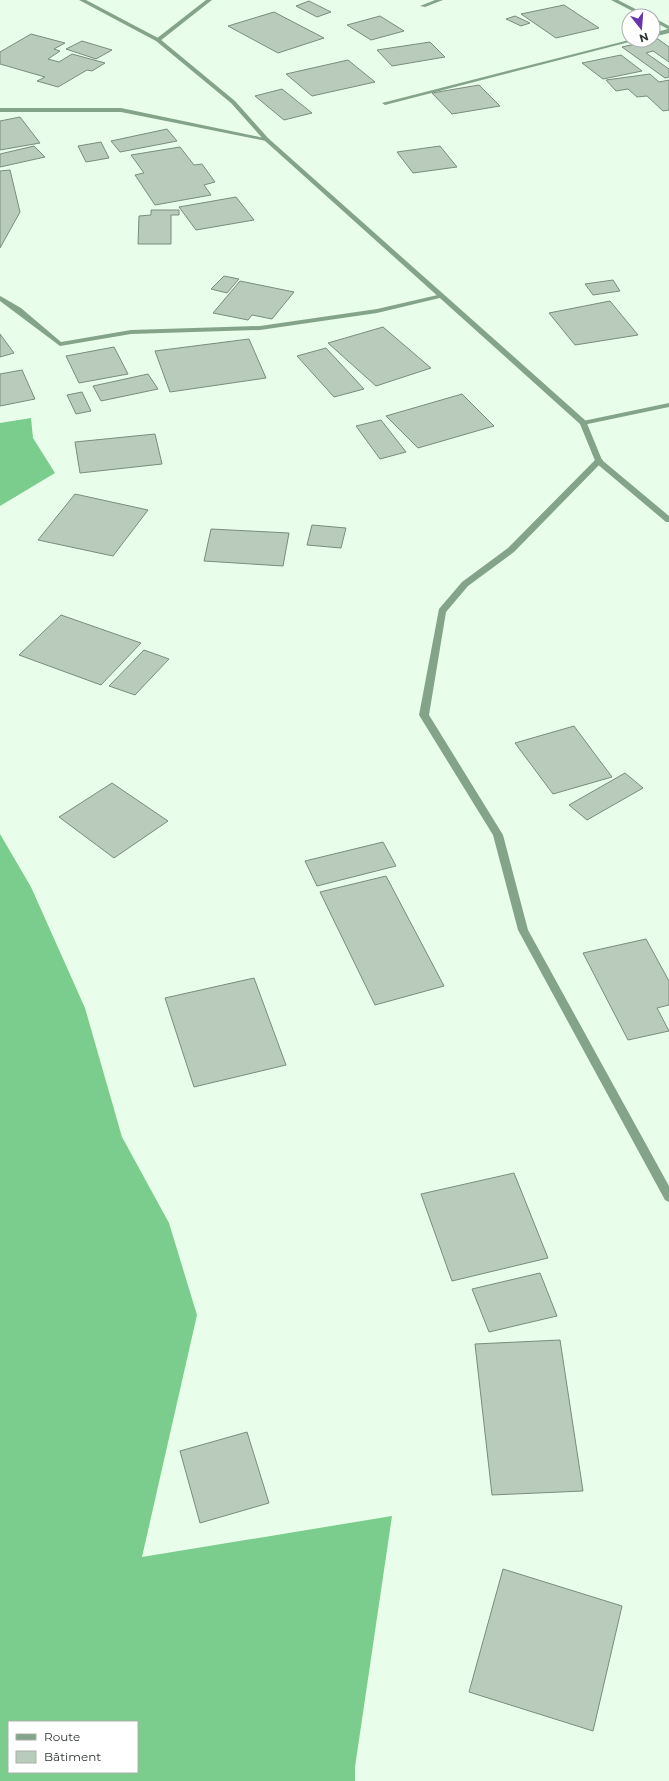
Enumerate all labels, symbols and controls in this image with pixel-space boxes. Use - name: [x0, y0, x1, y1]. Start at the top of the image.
- north arrow: [621, 8, 661, 48]
- text: N: [638, 30, 650, 46]
- legend: [8, 1721, 138, 1773]
- text: Route: [44, 1729, 80, 1744]
- text: Bâtiment: [44, 1749, 101, 1764]

